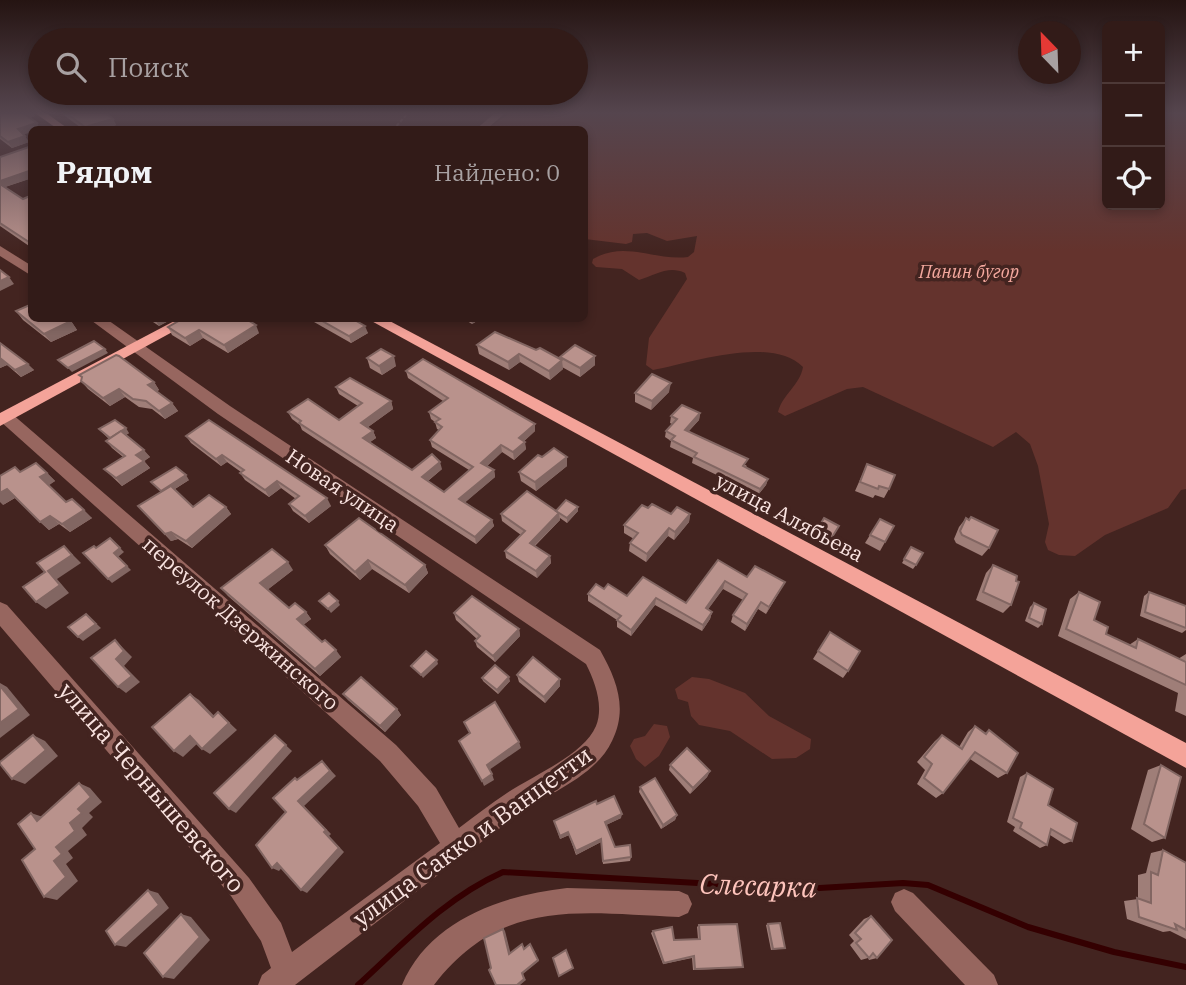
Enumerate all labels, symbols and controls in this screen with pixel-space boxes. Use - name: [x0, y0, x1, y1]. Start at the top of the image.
- north arrow: [1018, 21, 1081, 84]
- map controls: [1102, 21, 1165, 210]
- button: +: [1102, 21, 1165, 84]
- search box: [28, 28, 588, 105]
- icon: search: [52, 48, 90, 86]
- text: Поиск: [108, 50, 189, 84]
- button: −: [1102, 84, 1165, 147]
- button: locate: [1102, 147, 1165, 210]
- text: Рядом: [56, 152, 152, 191]
- text: Найдено: 0: [434, 157, 560, 187]
- park label: Панин бугор: [918, 260, 1019, 283]
- street label: Новая улица: [281, 442, 405, 538]
- street label: улица Алябьева: [711, 466, 869, 568]
- street label: переулок Дзержинского: [137, 530, 345, 716]
- street label: улица Чернышевского: [52, 675, 252, 899]
- street label: улица Сакко и Ванцетти: [346, 738, 598, 934]
- water label: Слесарка: [699, 864, 817, 906]

